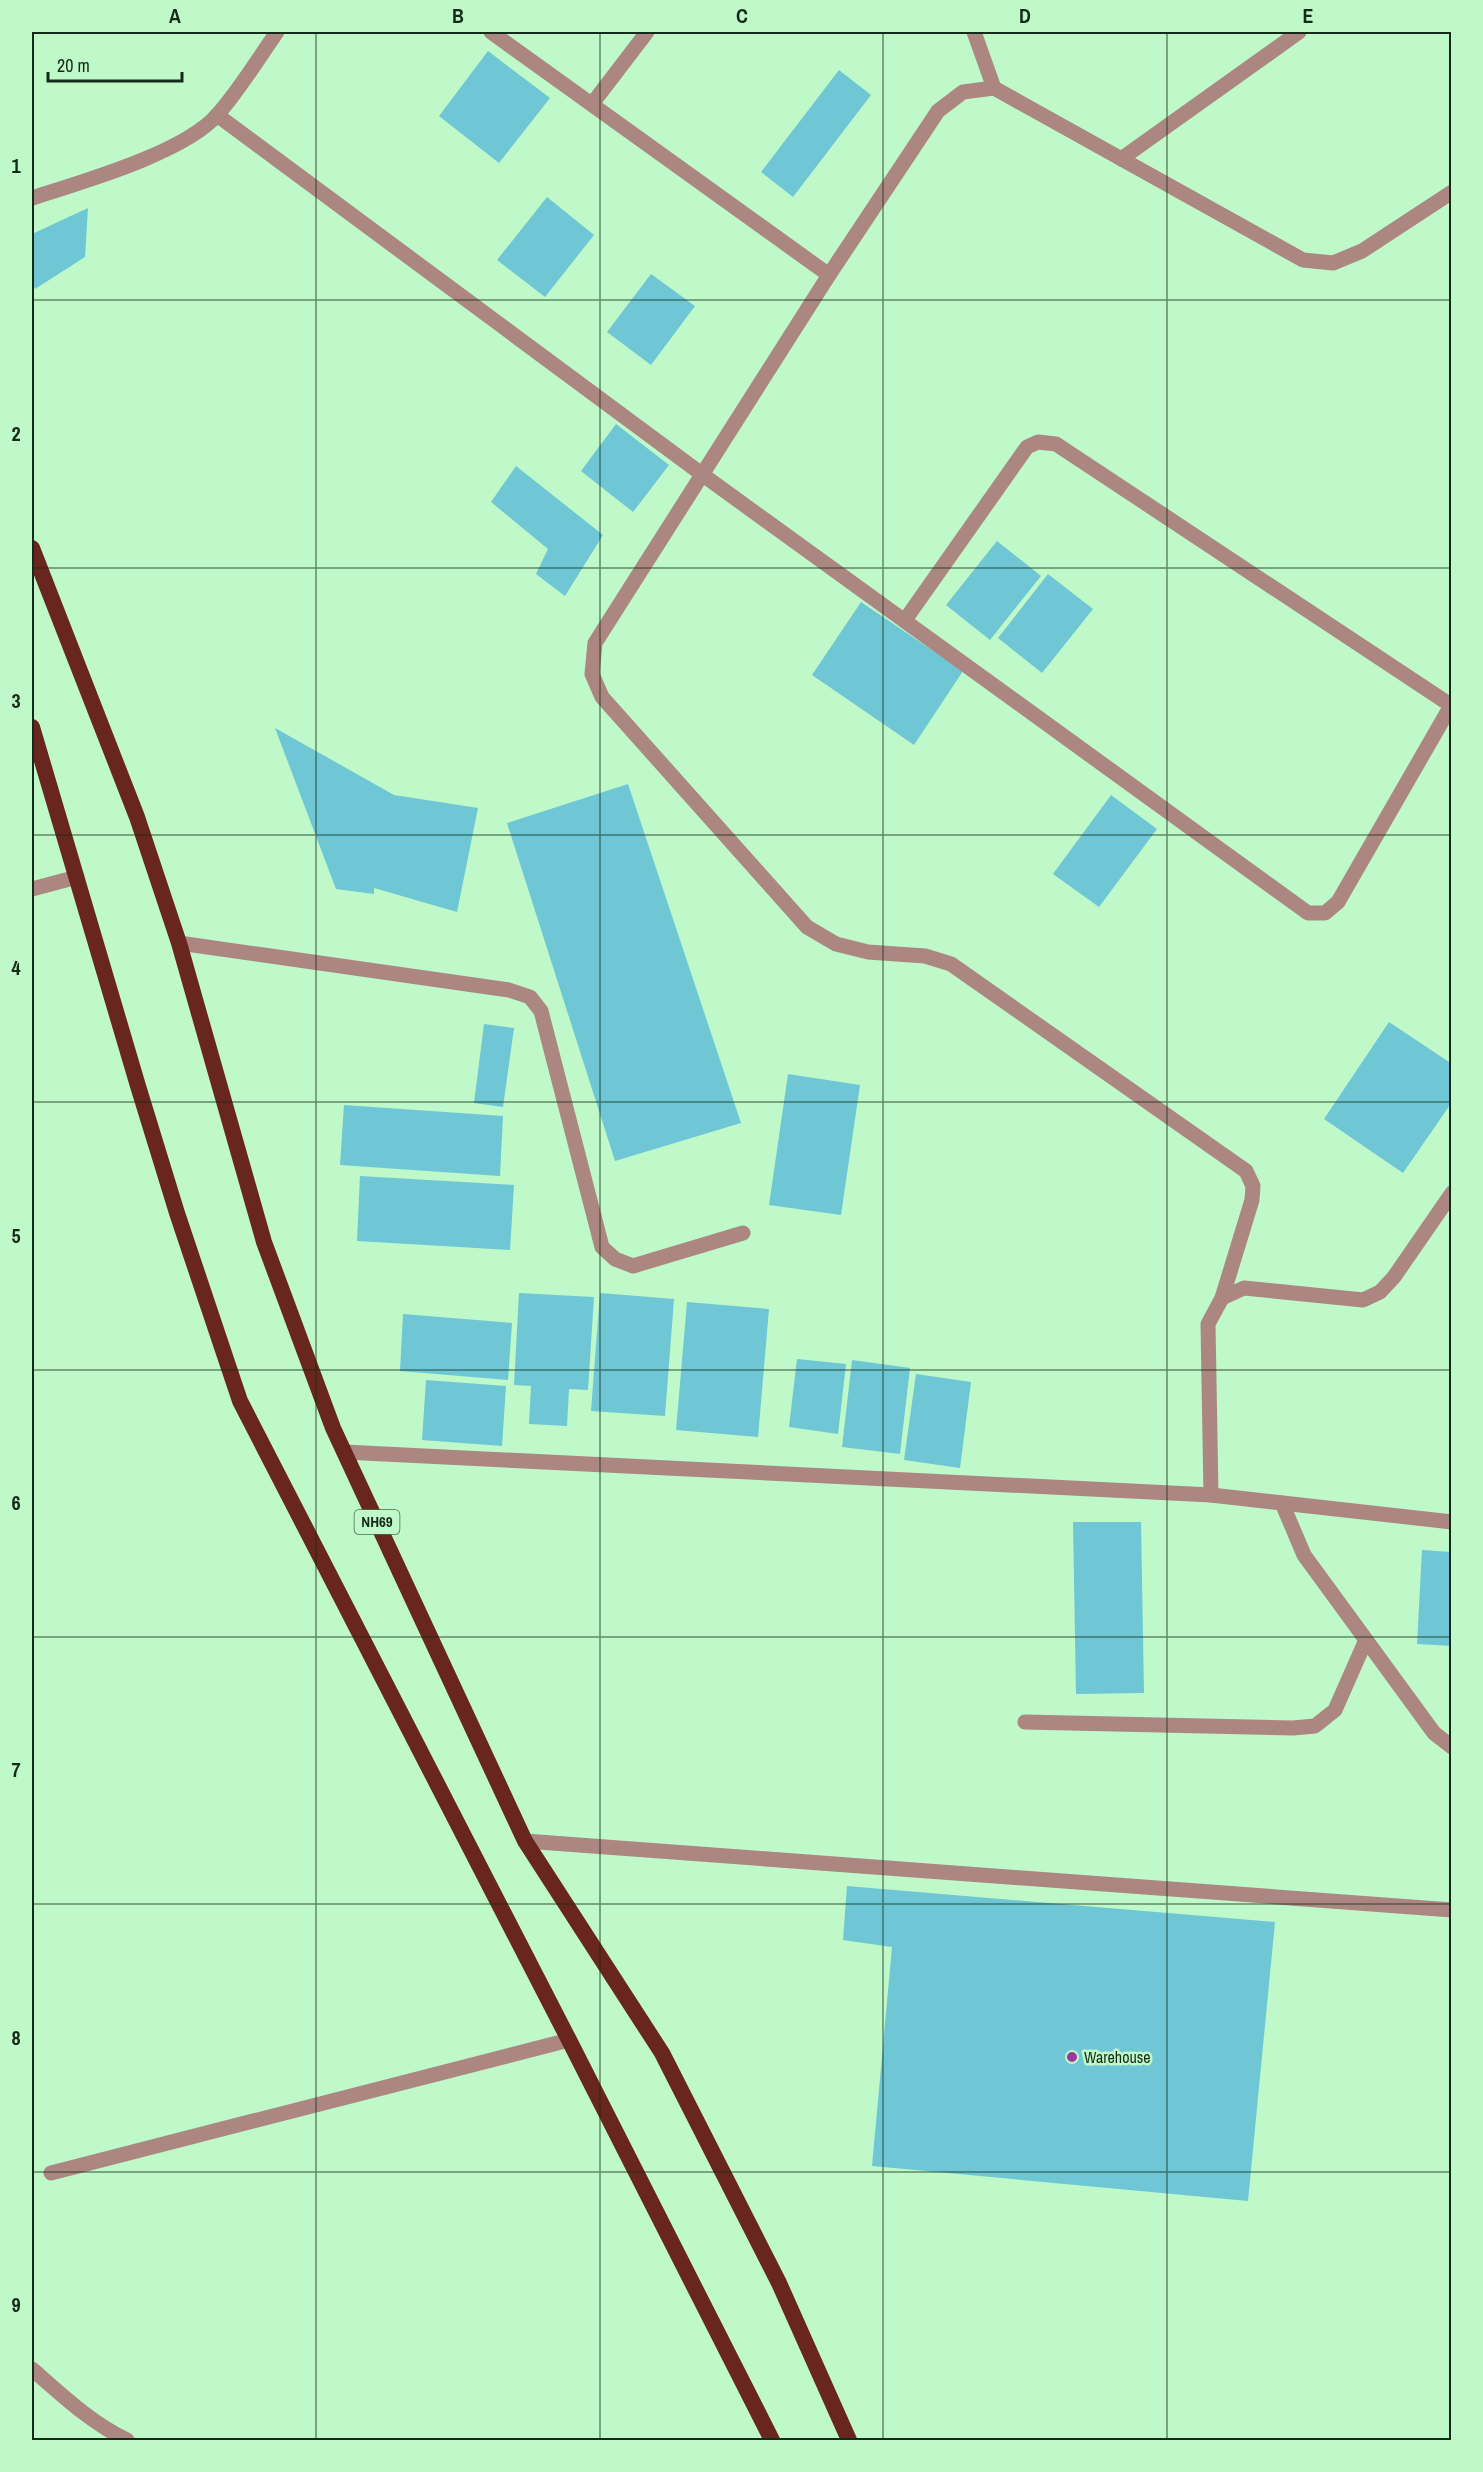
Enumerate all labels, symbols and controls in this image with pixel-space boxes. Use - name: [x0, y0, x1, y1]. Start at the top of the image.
- text: A: [169, 2, 181, 29]
- text: B: [452, 2, 464, 29]
- text: C: [736, 2, 748, 29]
- text: D: [1019, 2, 1031, 29]
- text: E: [1303, 2, 1314, 29]
- scale bar: [48, 45, 182, 83]
- text: 20 m: [57, 53, 90, 78]
- text: 1: [11, 152, 21, 179]
- text: 2: [11, 420, 21, 447]
- text: 3: [11, 687, 21, 714]
- text: 4: [11, 954, 21, 981]
- text: 5: [11, 1222, 21, 1249]
- text: 6: [11, 1489, 21, 1516]
- road number: NH69: [354, 1510, 400, 1534]
- text: 7: [11, 1756, 21, 1783]
- text: 8: [11, 2024, 21, 2051]
- place label: Warehouse: [1084, 2046, 1151, 2068]
- marker: Warehouse: [1065, 2050, 1079, 2064]
- text: 9: [11, 2291, 21, 2318]

